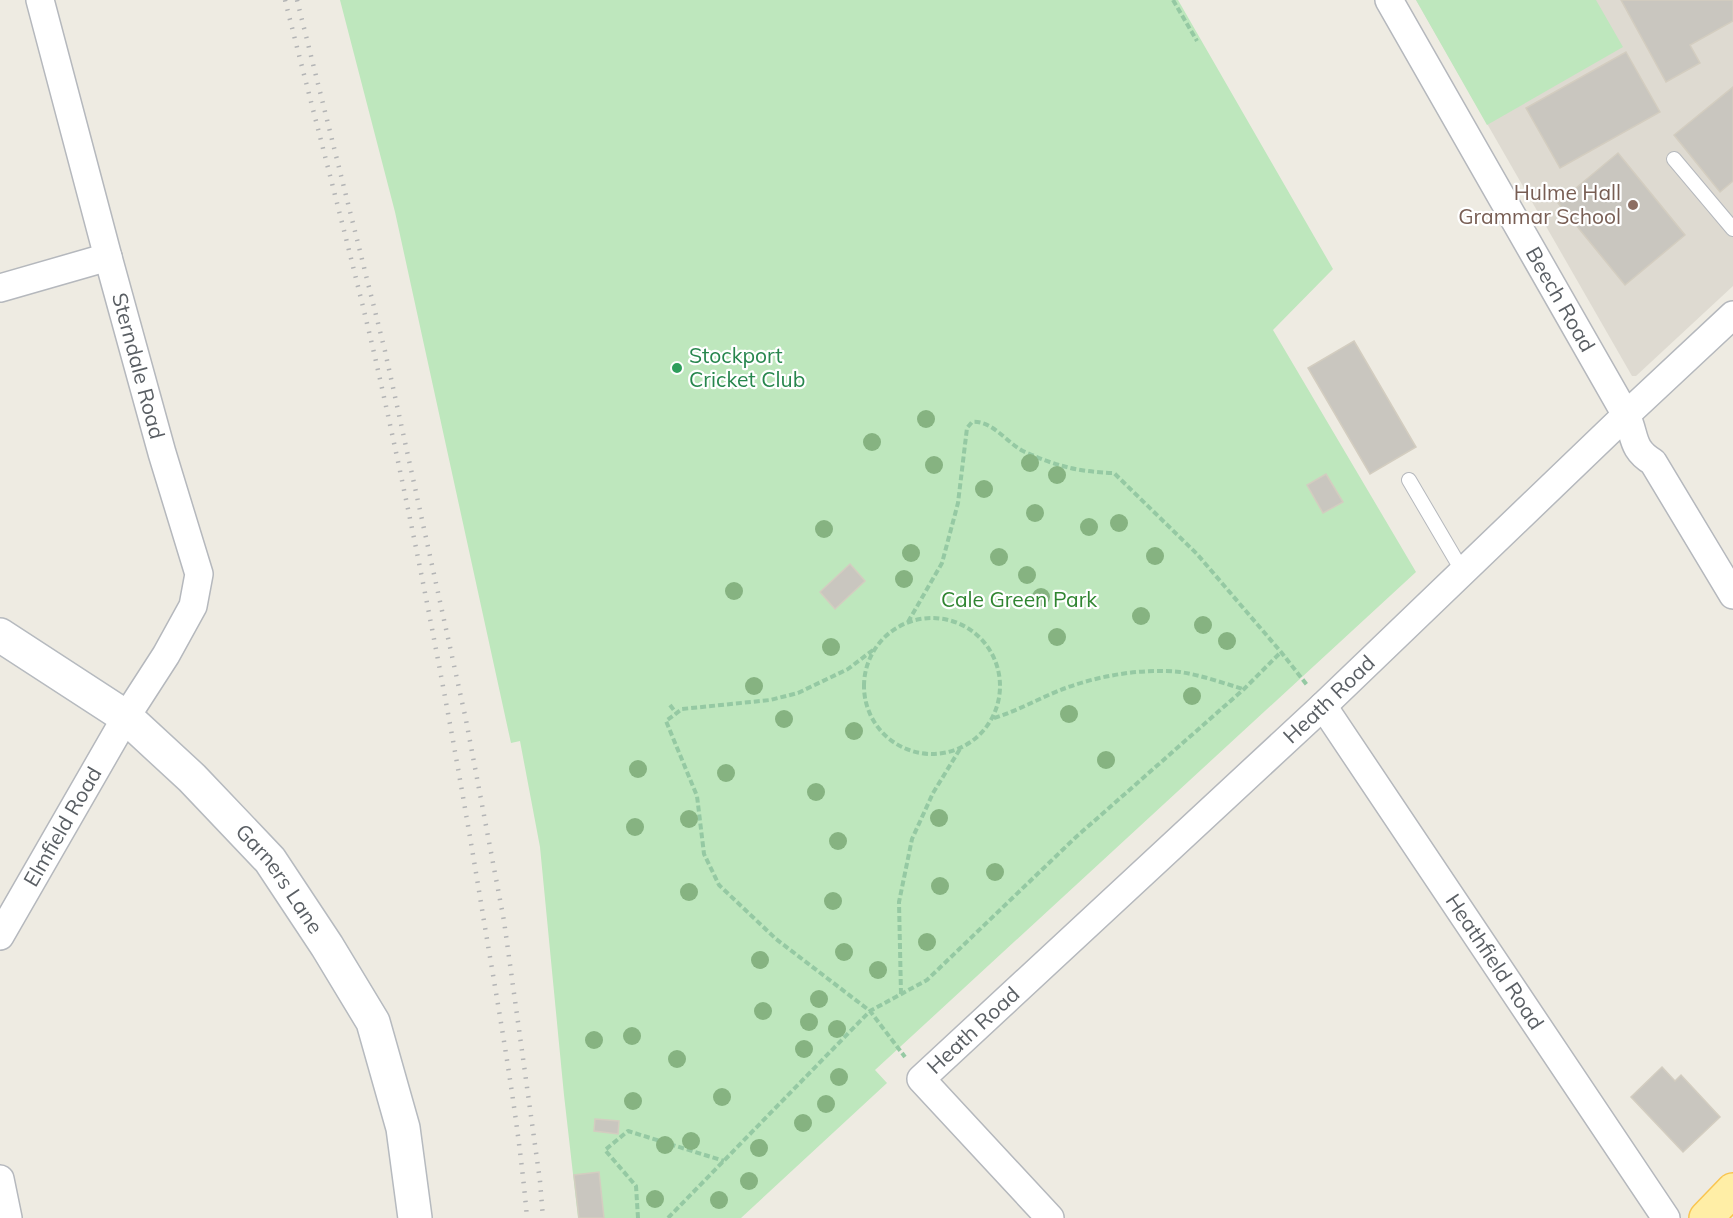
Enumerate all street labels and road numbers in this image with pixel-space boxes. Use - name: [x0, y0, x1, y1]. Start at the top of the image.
- street label: Beech Road: [1521, 242, 1601, 356]
- street label: Sterndale Road: [107, 290, 171, 442]
- street label: Heath Road: [1277, 649, 1380, 748]
- street label: Elmfield Road: [17, 762, 107, 891]
- street label: Garners Lane: [231, 818, 329, 938]
- street label: Heathfield Road: [1441, 888, 1550, 1034]
- street label: Heath Road: [921, 980, 1024, 1079]

